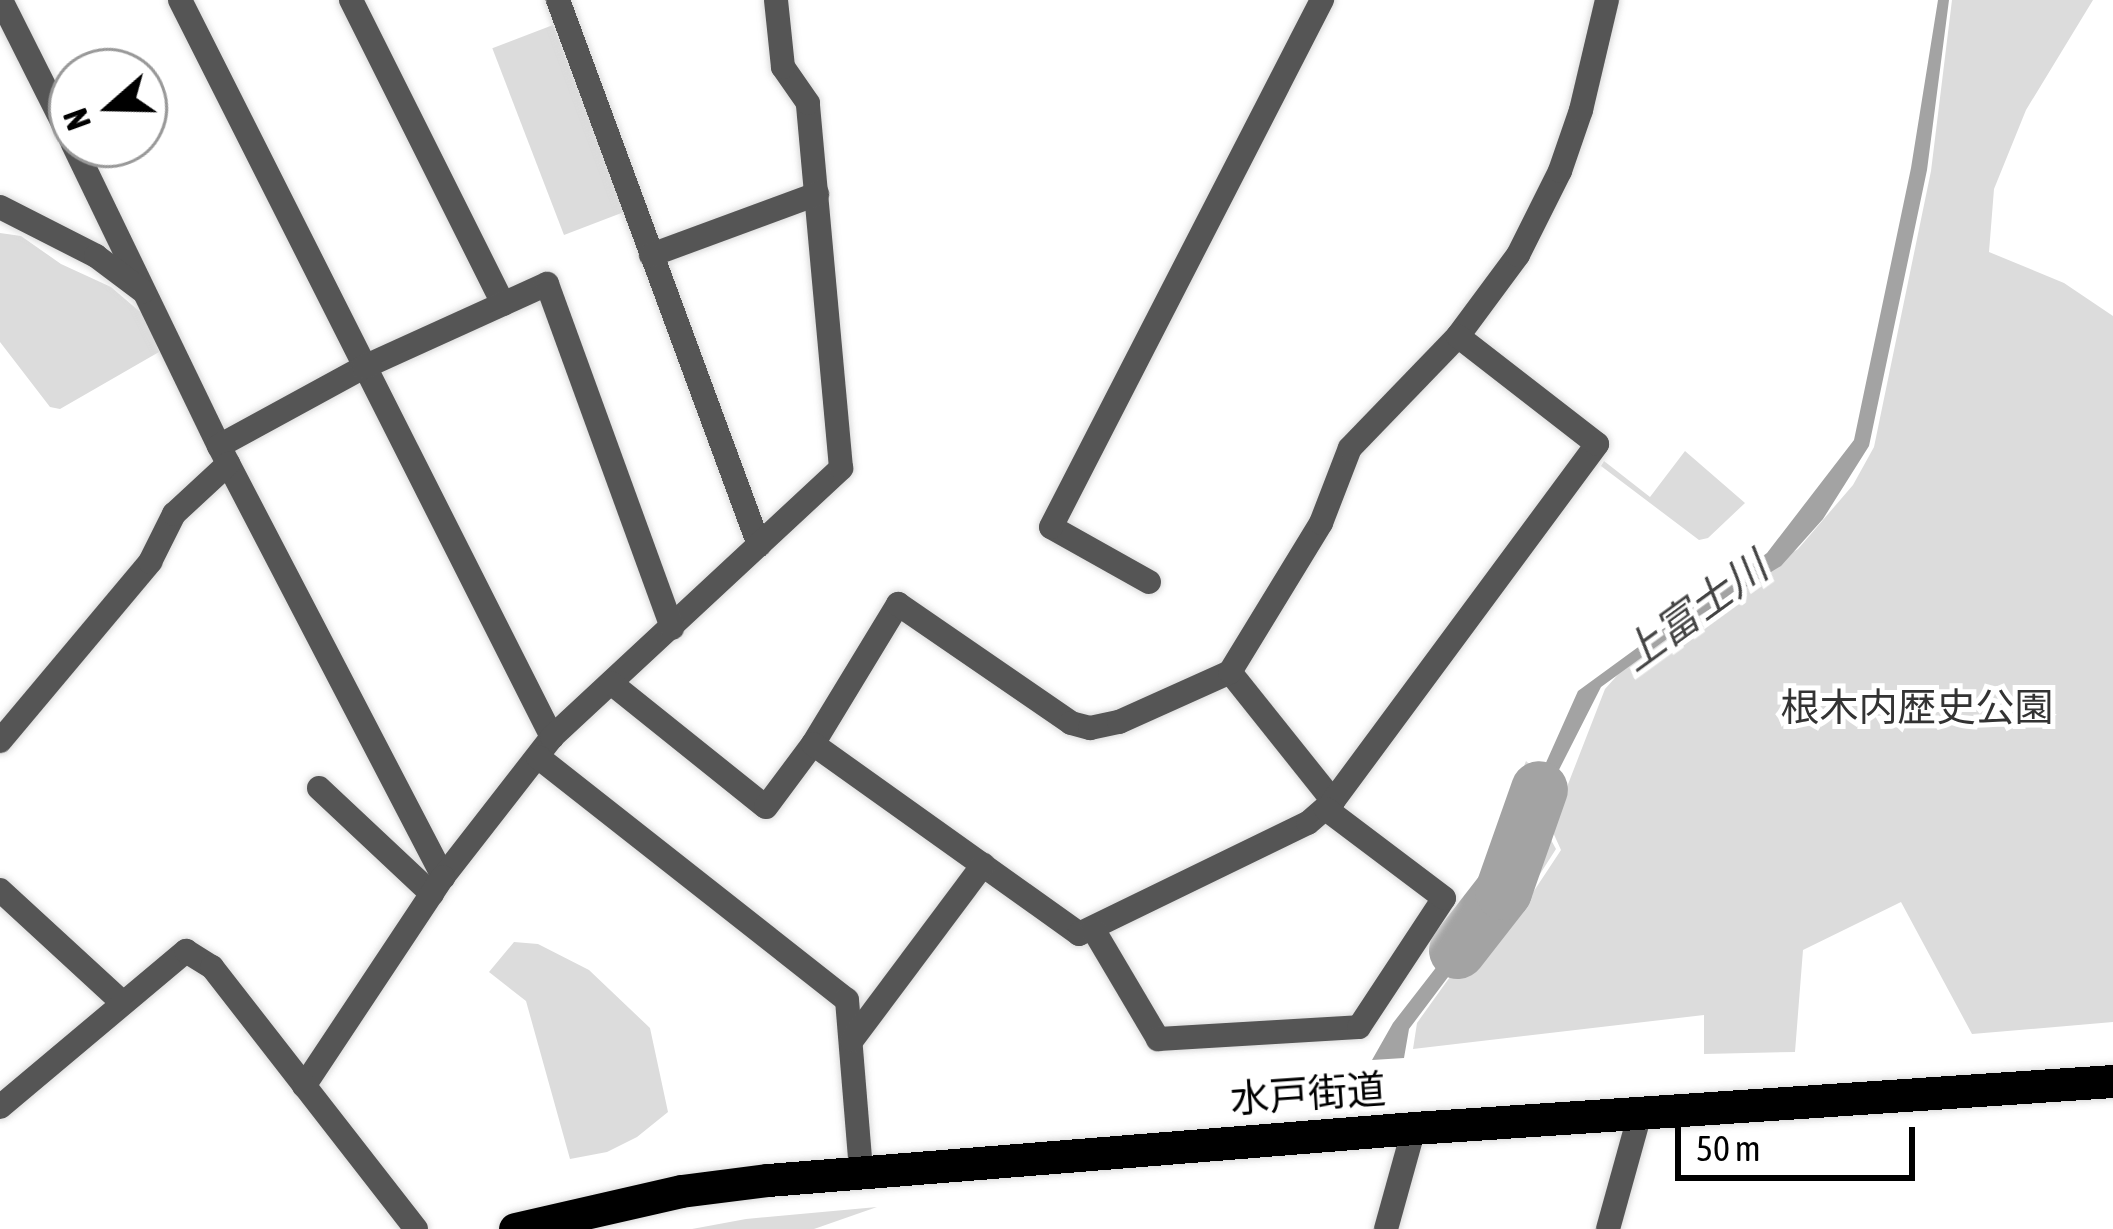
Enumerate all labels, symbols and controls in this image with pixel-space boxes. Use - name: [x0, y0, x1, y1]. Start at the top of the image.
- north arrow: [48, 48, 168, 168]
- text: N: [56, 104, 98, 135]
- water label: 上富士川: [1611, 541, 1777, 681]
- park label: 根木内歴史公園: [1781, 684, 2053, 730]
- street label: 水戸街道: [1229, 1065, 1387, 1123]
- scale bar: [1681, 1103, 1921, 1177]
- text: 50 m: [1696, 1127, 1761, 1169]

